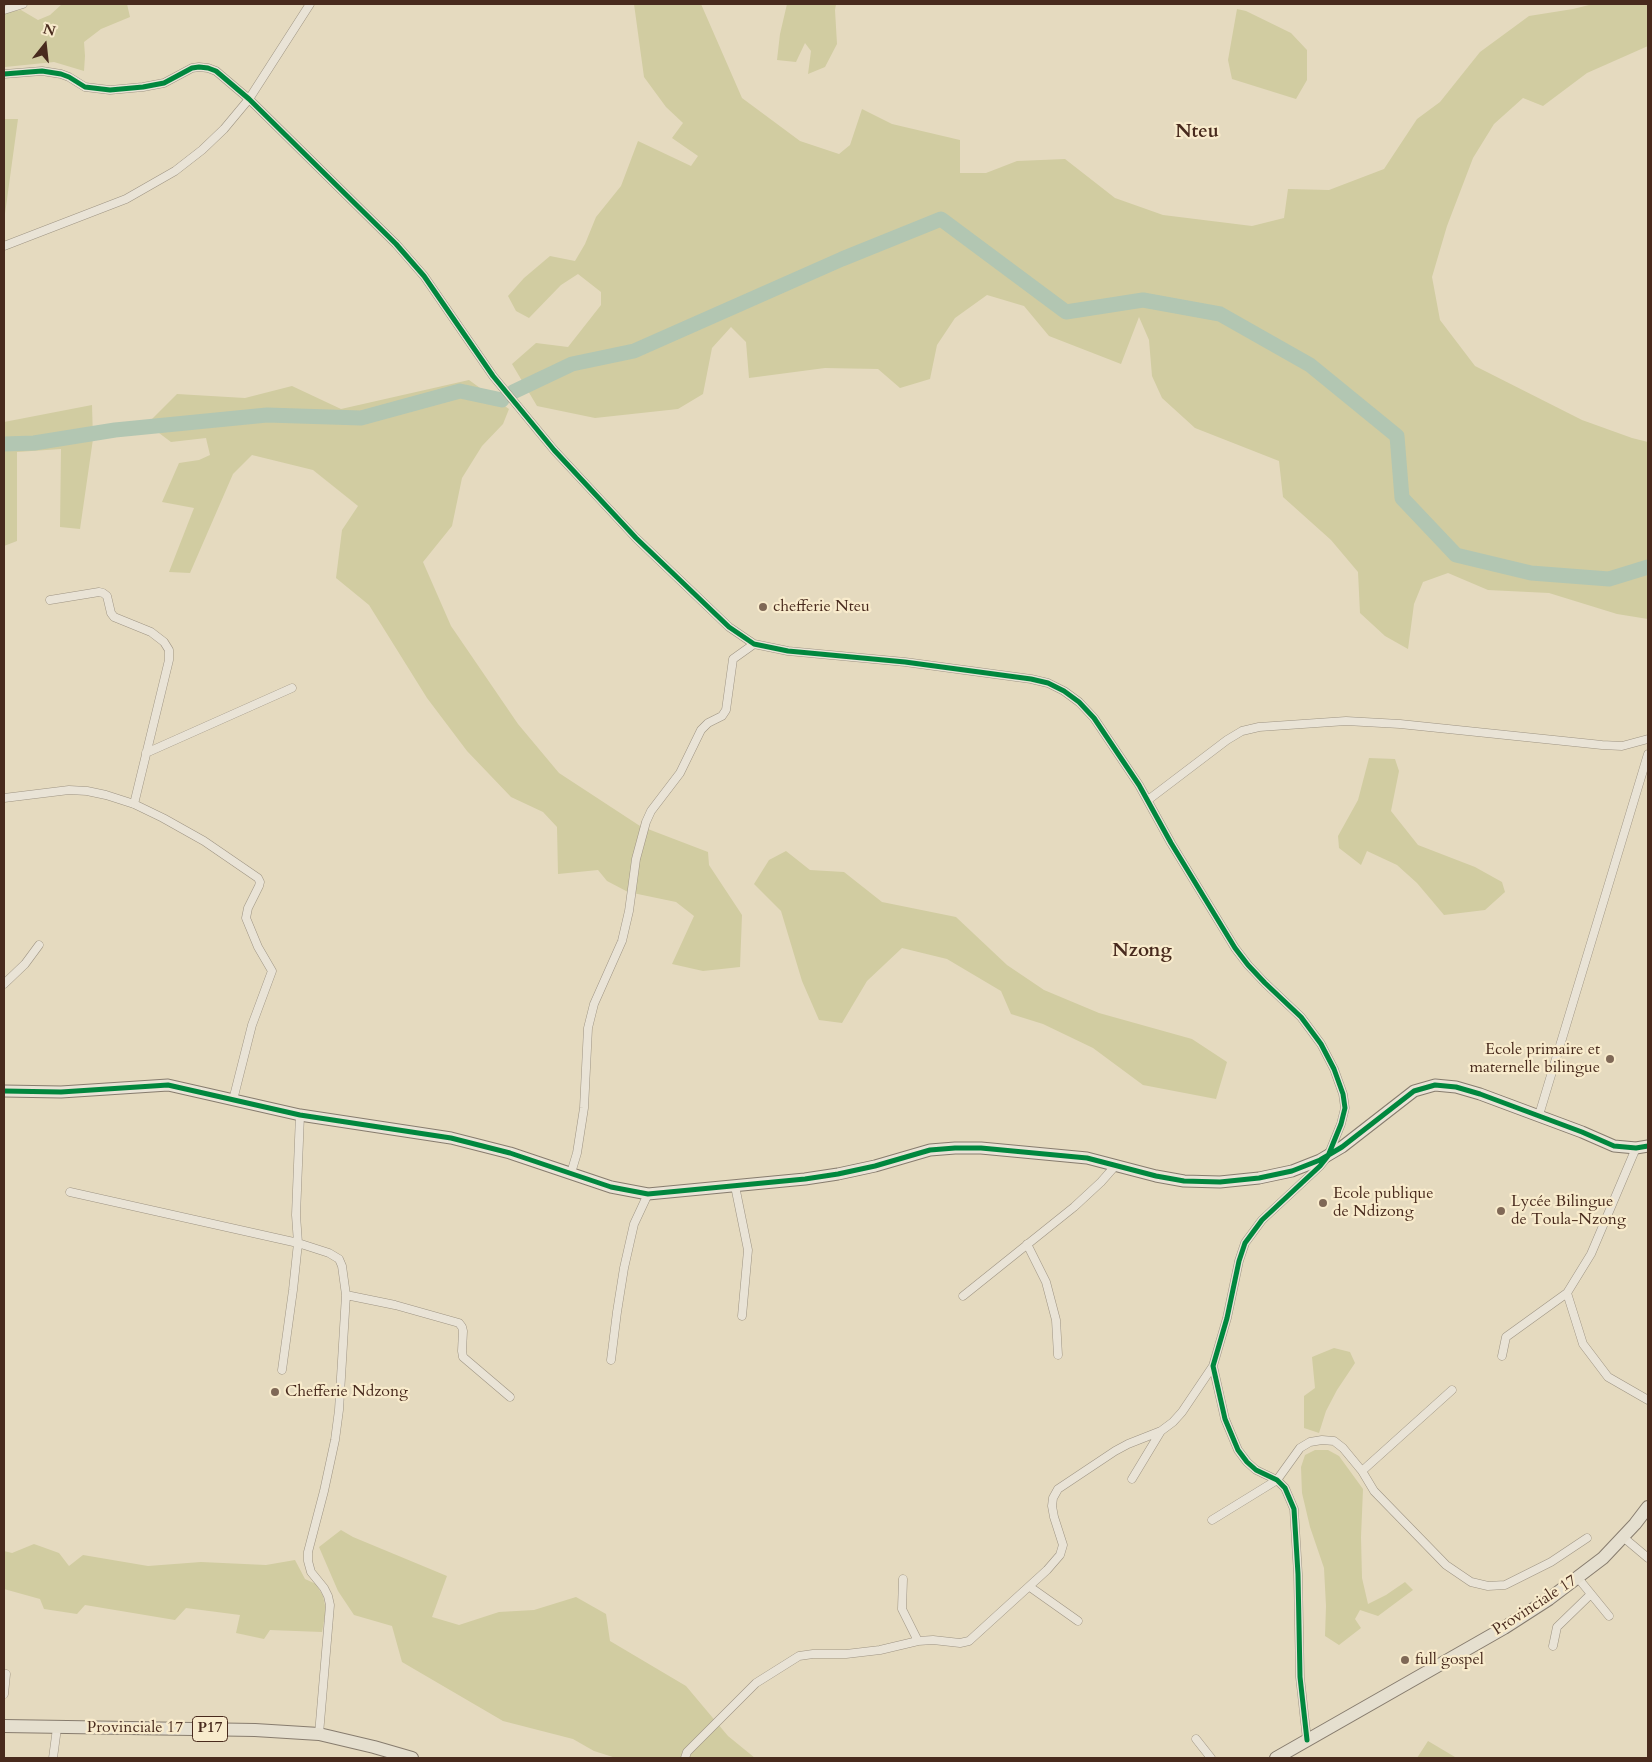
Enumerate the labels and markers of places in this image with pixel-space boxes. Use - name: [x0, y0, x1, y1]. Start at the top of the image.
- place label: chefferie Nteu: [773, 597, 870, 617]
- marker: chefferie Nteu: [757, 601, 769, 613]
- place label: Ecole primaire et maternelle bilingue: [1470, 1040, 1600, 1078]
- marker: Ecole primaire et maternelle bilingue: [1604, 1053, 1616, 1065]
- place label: Ecole publique de Ndizong: [1333, 1184, 1434, 1222]
- place label: Lycée Bilingue de Toula-Nzong: [1511, 1192, 1626, 1230]
- marker: Ecole publique de Ndizong: [1317, 1197, 1329, 1209]
- marker: Lycée Bilingue de Toula-Nzong: [1495, 1205, 1507, 1217]
- place label: Chefferie Ndzong: [285, 1382, 408, 1402]
- marker: Chefferie Ndzong: [269, 1386, 281, 1398]
- place label: full gospel: [1415, 1650, 1484, 1670]
- marker: full gospel: [1399, 1654, 1411, 1666]

